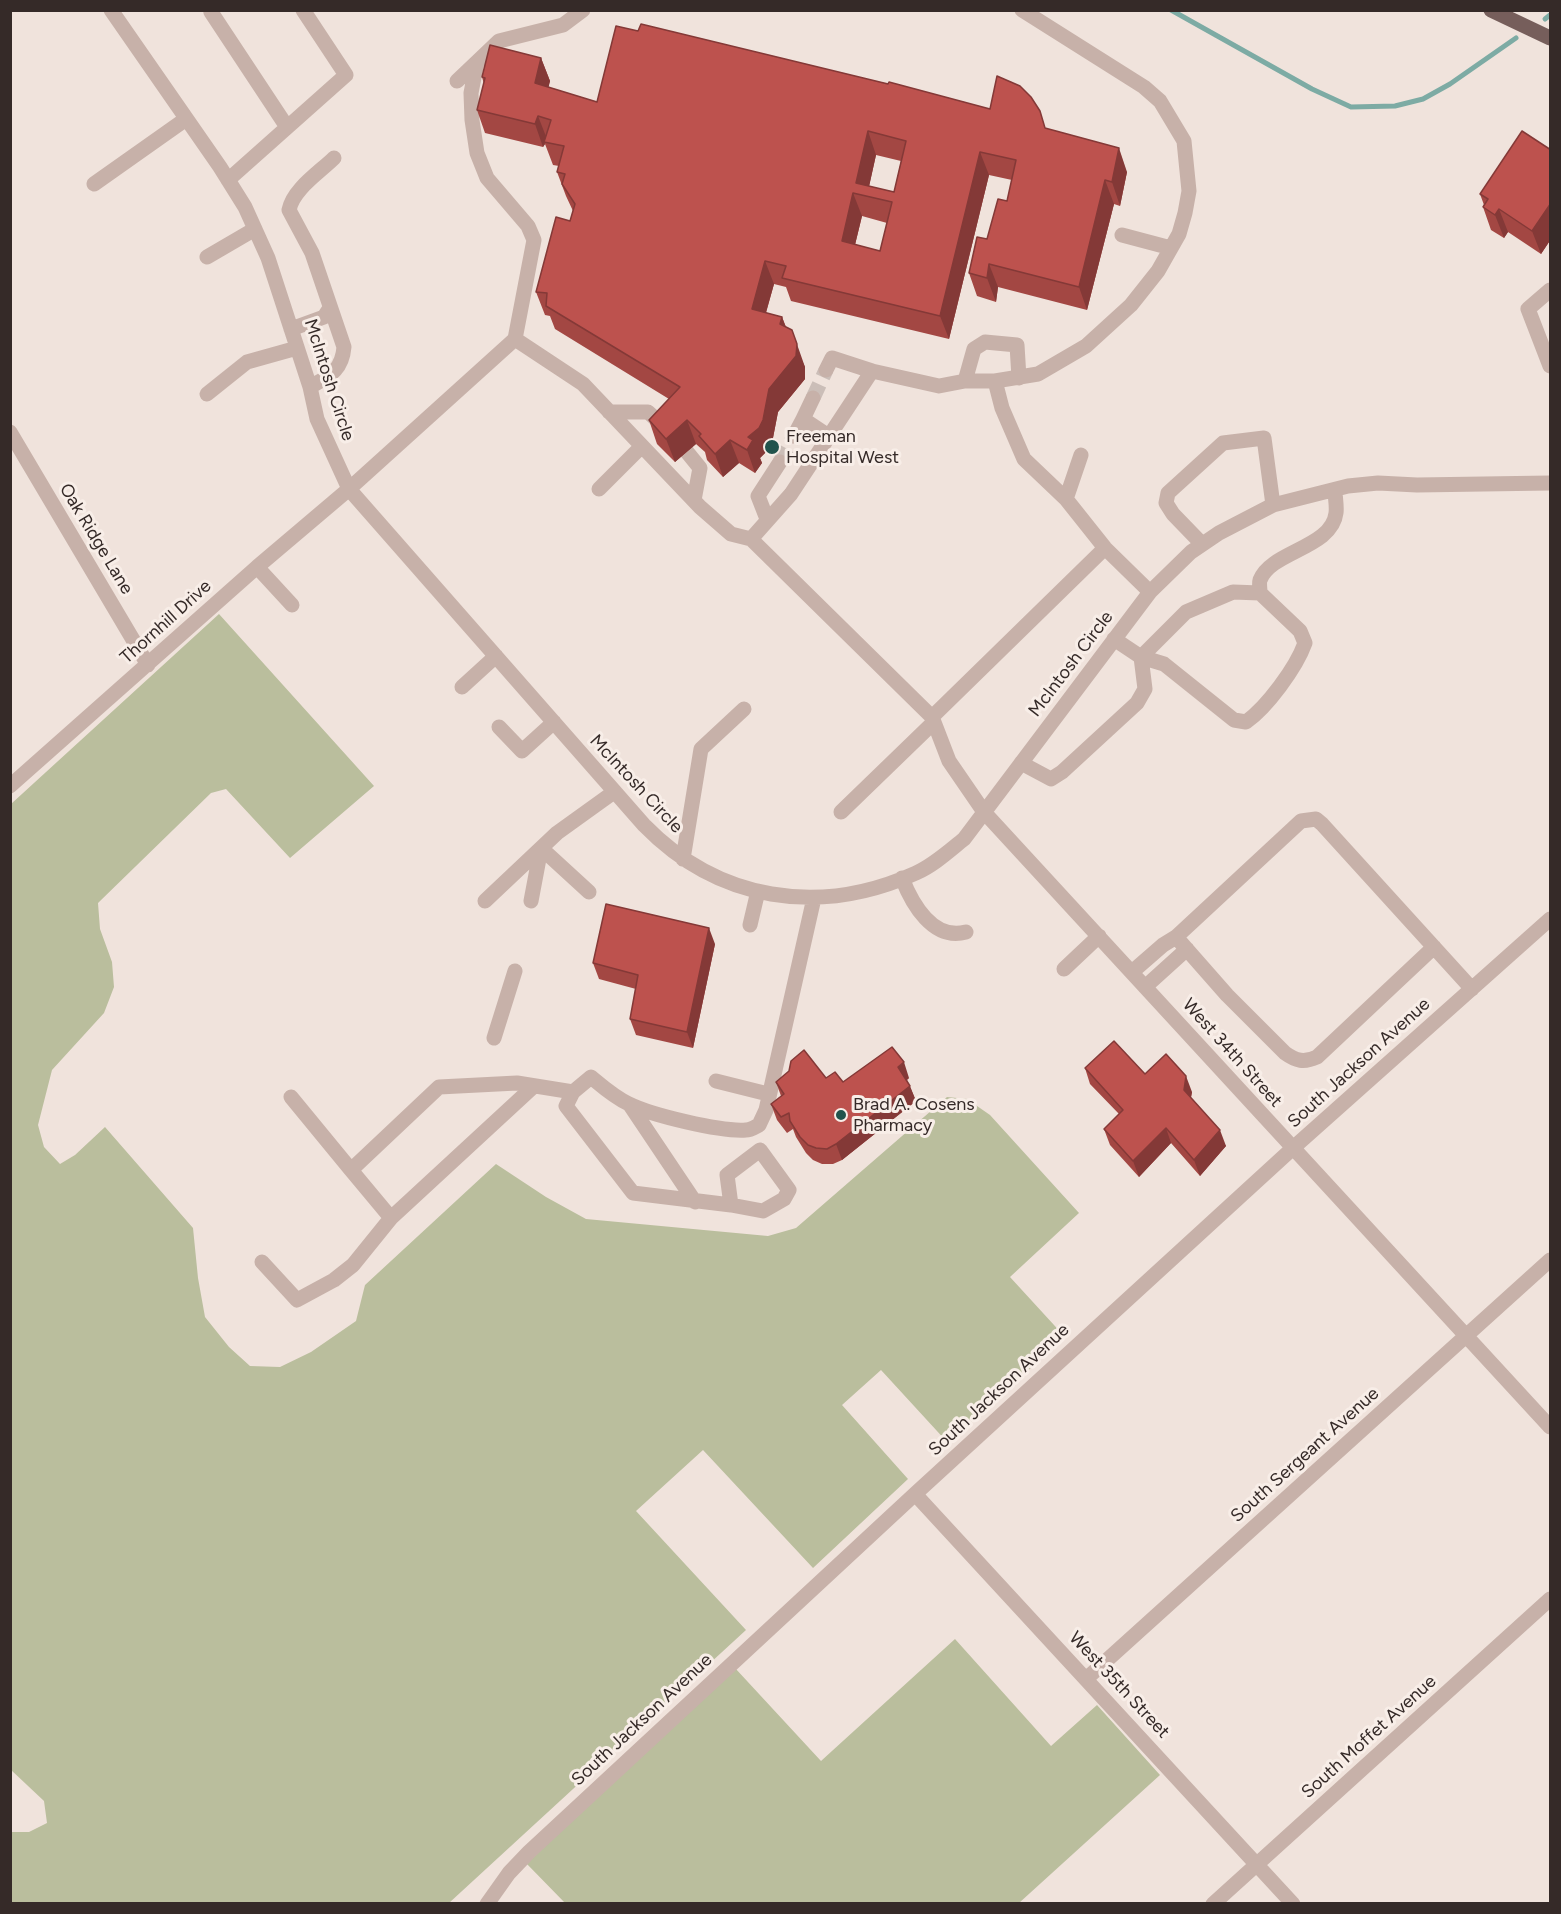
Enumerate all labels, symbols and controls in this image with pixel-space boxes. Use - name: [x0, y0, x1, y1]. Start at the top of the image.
- street label: McIntosh Circle: [299, 316, 359, 444]
- place label: Freeman Hospital West: [786, 426, 899, 468]
- marker: Freeman Hospital West: [763, 438, 781, 456]
- street label: Oak Ridge Lane: [54, 480, 138, 598]
- street label: Thornhill Drive: [116, 576, 216, 668]
- street label: McIntosh Circle: [1024, 607, 1118, 721]
- street label: McIntosh Circle: [585, 730, 687, 838]
- street label: South Jackson Avenue: [1283, 993, 1435, 1133]
- street label: West 34th Street: [1178, 994, 1286, 1112]
- place label: Brad A. Cosens Pharmacy: [853, 1094, 975, 1136]
- marker: Brad A. Cosens Pharmacy: [834, 1108, 848, 1122]
- street label: South Jackson Avenue: [924, 1319, 1074, 1461]
- street label: South Sergeant Avenue: [1227, 1383, 1383, 1527]
- street label: West 35th Street: [1064, 1627, 1174, 1743]
- street label: South Jackson Avenue: [567, 1649, 717, 1791]
- street label: South Moffet Avenue: [1297, 1671, 1441, 1803]

